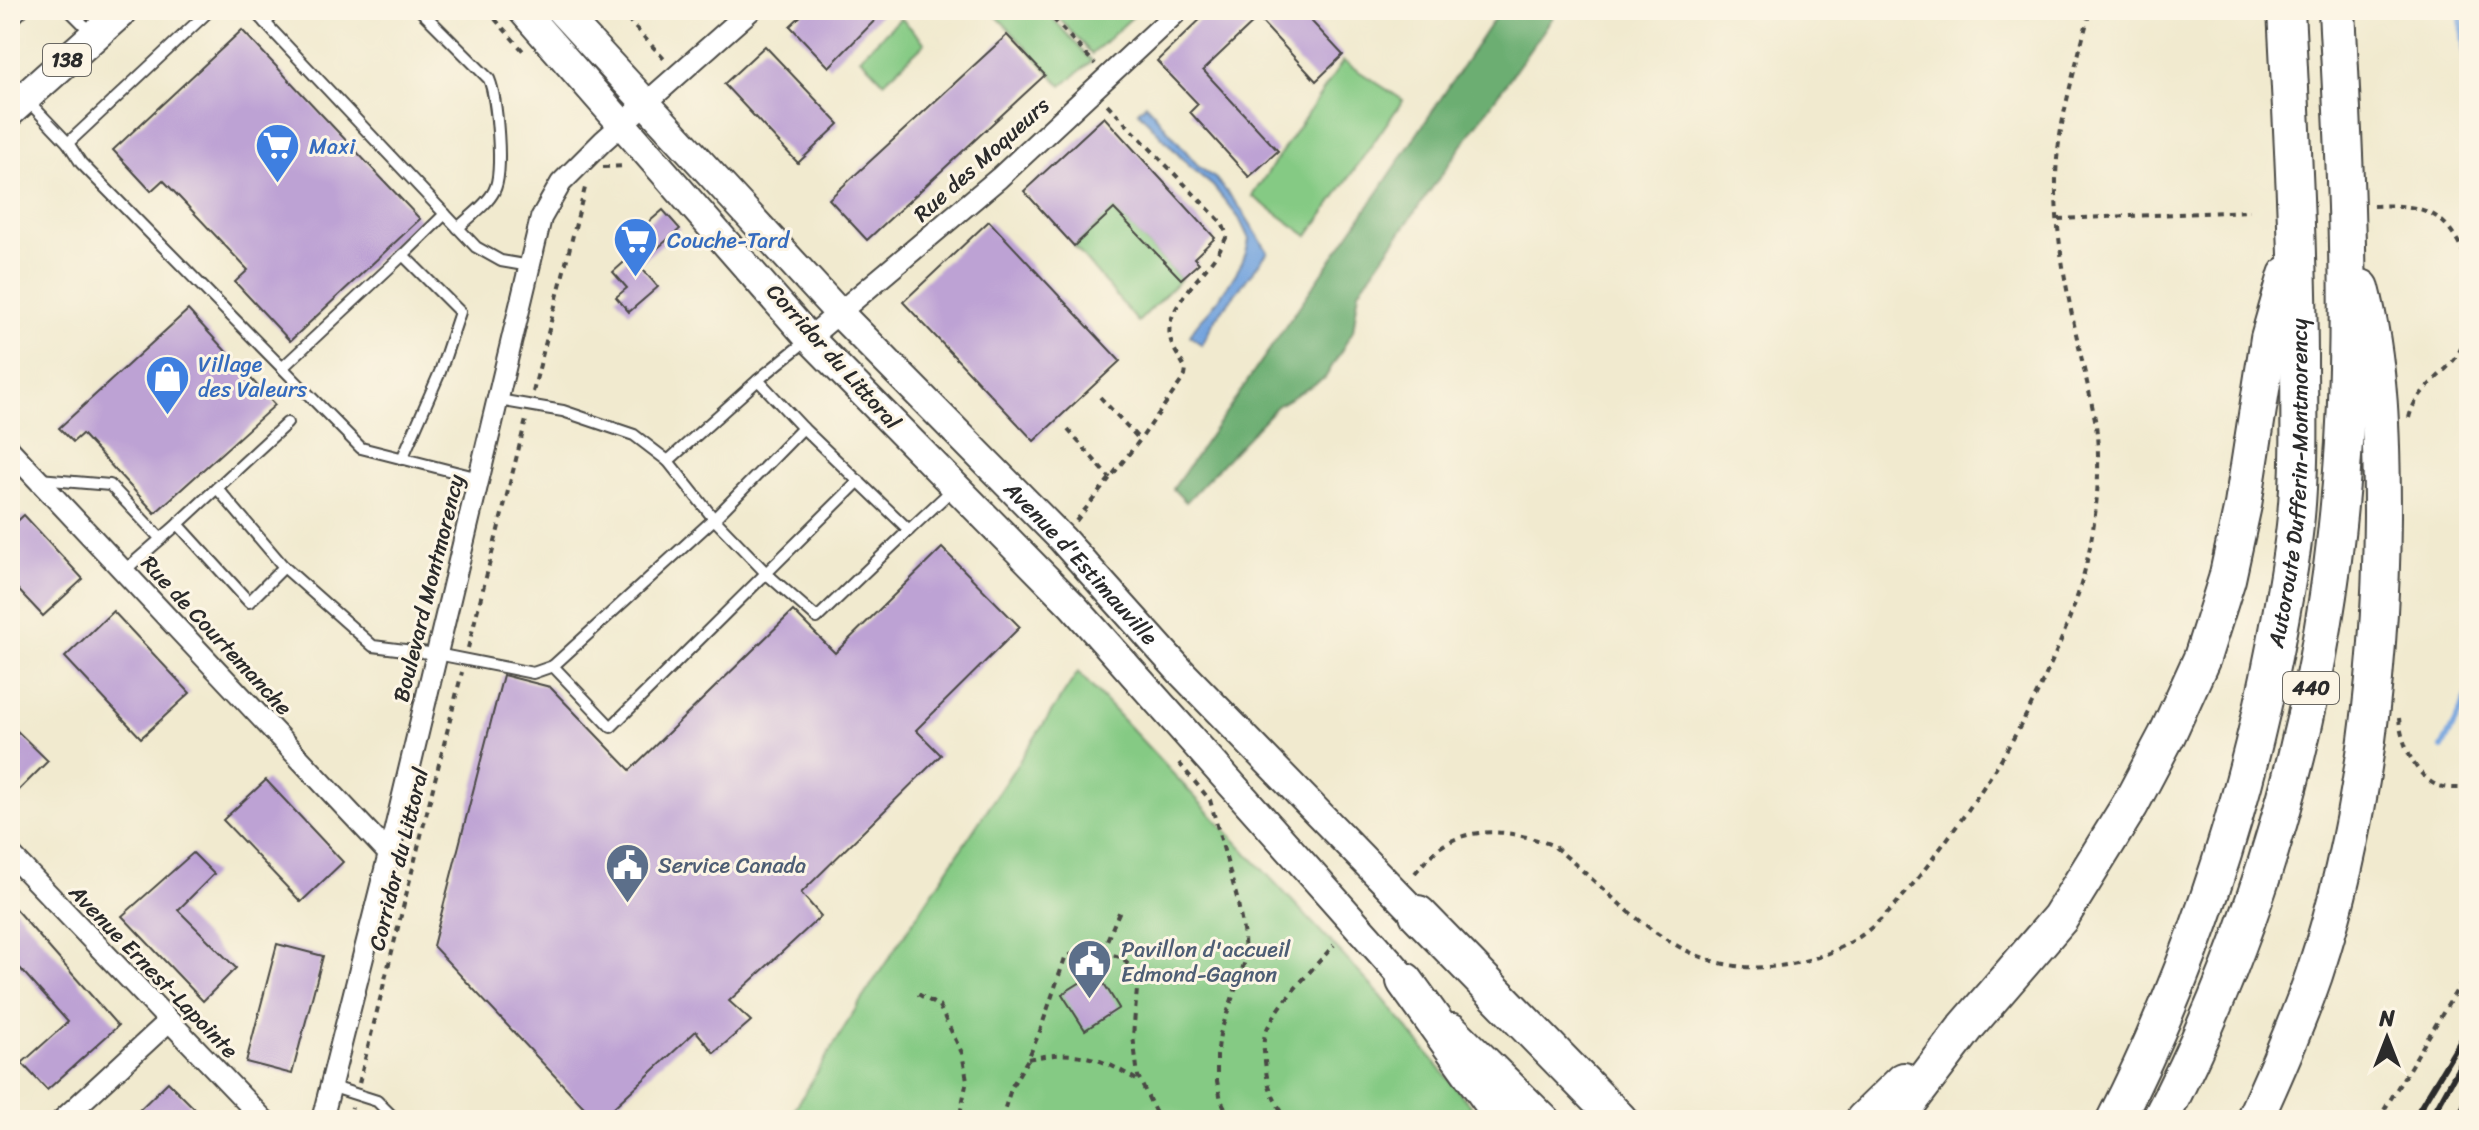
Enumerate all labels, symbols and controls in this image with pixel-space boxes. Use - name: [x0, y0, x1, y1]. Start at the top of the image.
- road number: 138: [43, 44, 91, 76]
- street label: Rue des Moqueurs: [904, 86, 1059, 232]
- supermarket icon: Maxi: [254, 122, 302, 185]
- place label: Maxi: [309, 127, 356, 166]
- supermarket icon: Couche-Tard: [612, 216, 660, 279]
- place label: Couche-Tard: [667, 221, 790, 260]
- street label: Corridor du Littoral: [757, 274, 911, 439]
- street label: Autoroute Dufferin-Montmorency: [2256, 317, 2319, 652]
- place label: Village des Valeurs: [198, 345, 308, 409]
- shop icon: Village des Valeurs: [143, 353, 191, 416]
- street label: Boulevard Montmorency: [381, 469, 476, 706]
- street label: Avenue d'Estimauville: [993, 471, 1168, 655]
- street label: Rue de Courtemanche: [131, 546, 302, 725]
- road number: 440: [2283, 672, 2339, 704]
- street label: Corridor du Littoral: [357, 763, 440, 955]
- public building icon: Service Canada: [603, 841, 651, 904]
- place label: Service Canada: [658, 846, 806, 885]
- street label: Avenue Ernest-Lapointe: [59, 874, 248, 1068]
- place label: Pavillon d'accueil Edmond-Gagnon: [1121, 930, 1291, 994]
- public building icon: Pavillon d'accueil Edmond-Gagnon: [1066, 938, 1114, 1001]
- north arrow: [2347, 998, 2427, 1078]
- text: N: [2378, 999, 2395, 1038]

